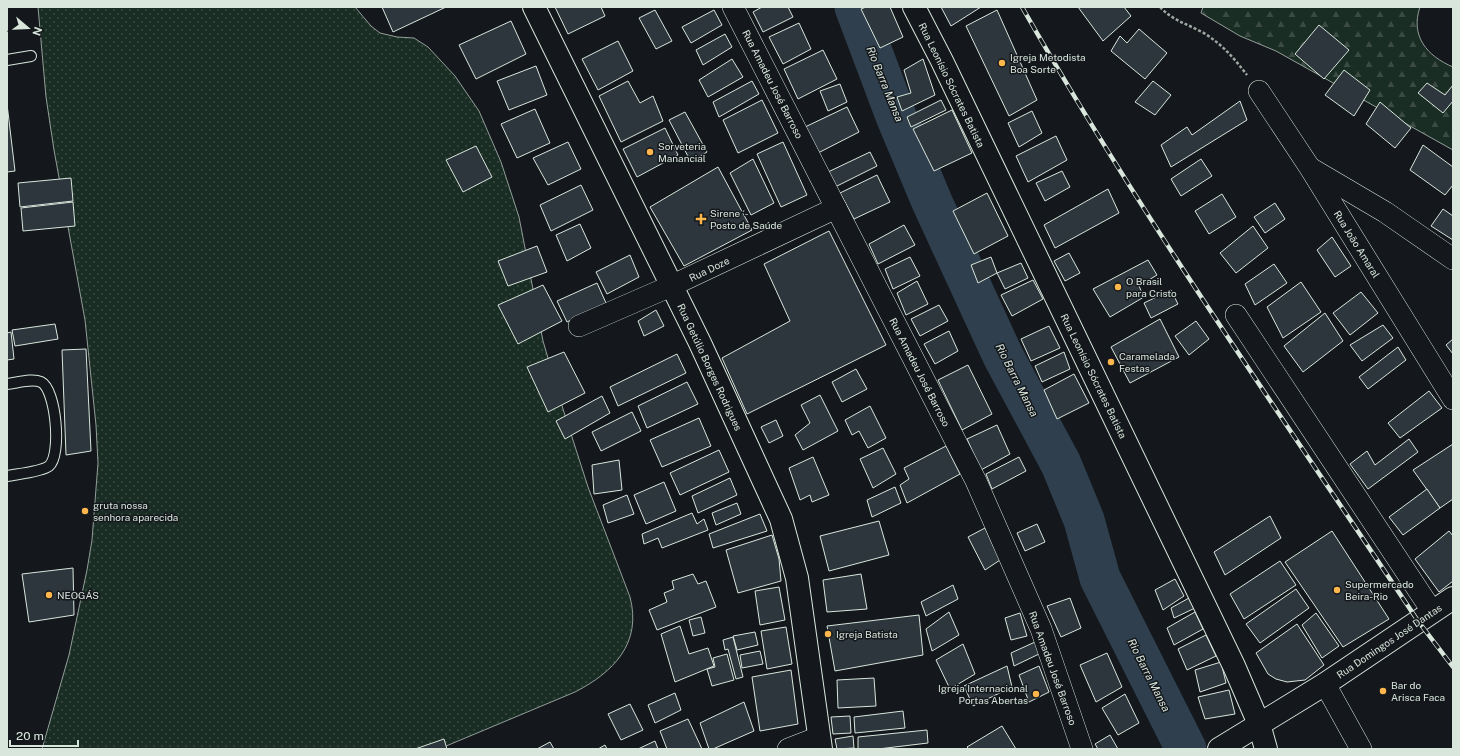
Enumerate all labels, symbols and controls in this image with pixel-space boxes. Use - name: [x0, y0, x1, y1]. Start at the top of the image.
- north arrow: [8, 8, 48, 48]
- street label: Rua Leonísio Sócrates Batista: [916, 21, 988, 149]
- text: N: [30, 25, 45, 37]
- street label: Rua Amadeu José Barroso: [740, 28, 806, 141]
- water label: Rio Barra Mansa: [864, 44, 906, 124]
- place label: Igreja Metodista Boa Sorte: [1010, 51, 1086, 75]
- marker: Igreja Metodista Boa Sorte: [997, 58, 1007, 68]
- place label: Sorveteria Manancial: [658, 140, 706, 164]
- marker: Sorveteria Manancial: [645, 147, 655, 157]
- place label: Sirene ´- Posto de Saúde: [710, 207, 782, 231]
- street label: Rua João Amaral: [1332, 208, 1382, 280]
- marker: Sirene ´- Posto de Saúde: [695, 213, 707, 225]
- street label: Rua Doze: [687, 254, 731, 284]
- place label: O Brasil para Cristo: [1126, 275, 1177, 299]
- marker: O Brasil para Cristo: [1113, 282, 1123, 292]
- street label: Rua Getúlio Borges Rodrigues: [675, 302, 745, 432]
- street label: Rua Leonísio Sócrates Batista: [1058, 312, 1130, 440]
- street label: Rua Amadeu José Barroso: [887, 316, 953, 429]
- water label: Rio Barra Mansa: [993, 341, 1041, 419]
- place label: Caramelada Festas: [1119, 350, 1175, 374]
- marker: Caramelada Festas: [1106, 357, 1116, 367]
- place label: gruta nossa senhora aparecida: [93, 499, 178, 523]
- marker: gruta nossa senhora aparecida: [80, 506, 90, 516]
- place label: Supermercado Beira-Rio: [1345, 578, 1414, 602]
- marker: Supermercado Beira-Rio: [1332, 585, 1342, 595]
- place label: NEOGÁS: [57, 589, 99, 601]
- marker: NEOGÁS: [44, 590, 54, 600]
- street label: Rua Domingos José Dantas: [1334, 601, 1444, 681]
- street label: Rua Amadeu José Barroso: [1027, 609, 1079, 727]
- place label: Igreja Batista: [836, 628, 898, 640]
- marker: Igreja Batista: [823, 629, 833, 639]
- water label: Rio Barra Mansa: [1125, 636, 1173, 714]
- place label: Bar do Arisca Faca: [1391, 679, 1445, 703]
- place label: Igreja Internacional Portas Abertas: [938, 682, 1028, 706]
- marker: Bar do Arisca Faca: [1378, 686, 1388, 696]
- marker: Igreja Internacional Portas Abertas: [1031, 689, 1041, 699]
- scale bar: [10, 722, 78, 748]
- text: 20 m: [16, 729, 44, 743]

